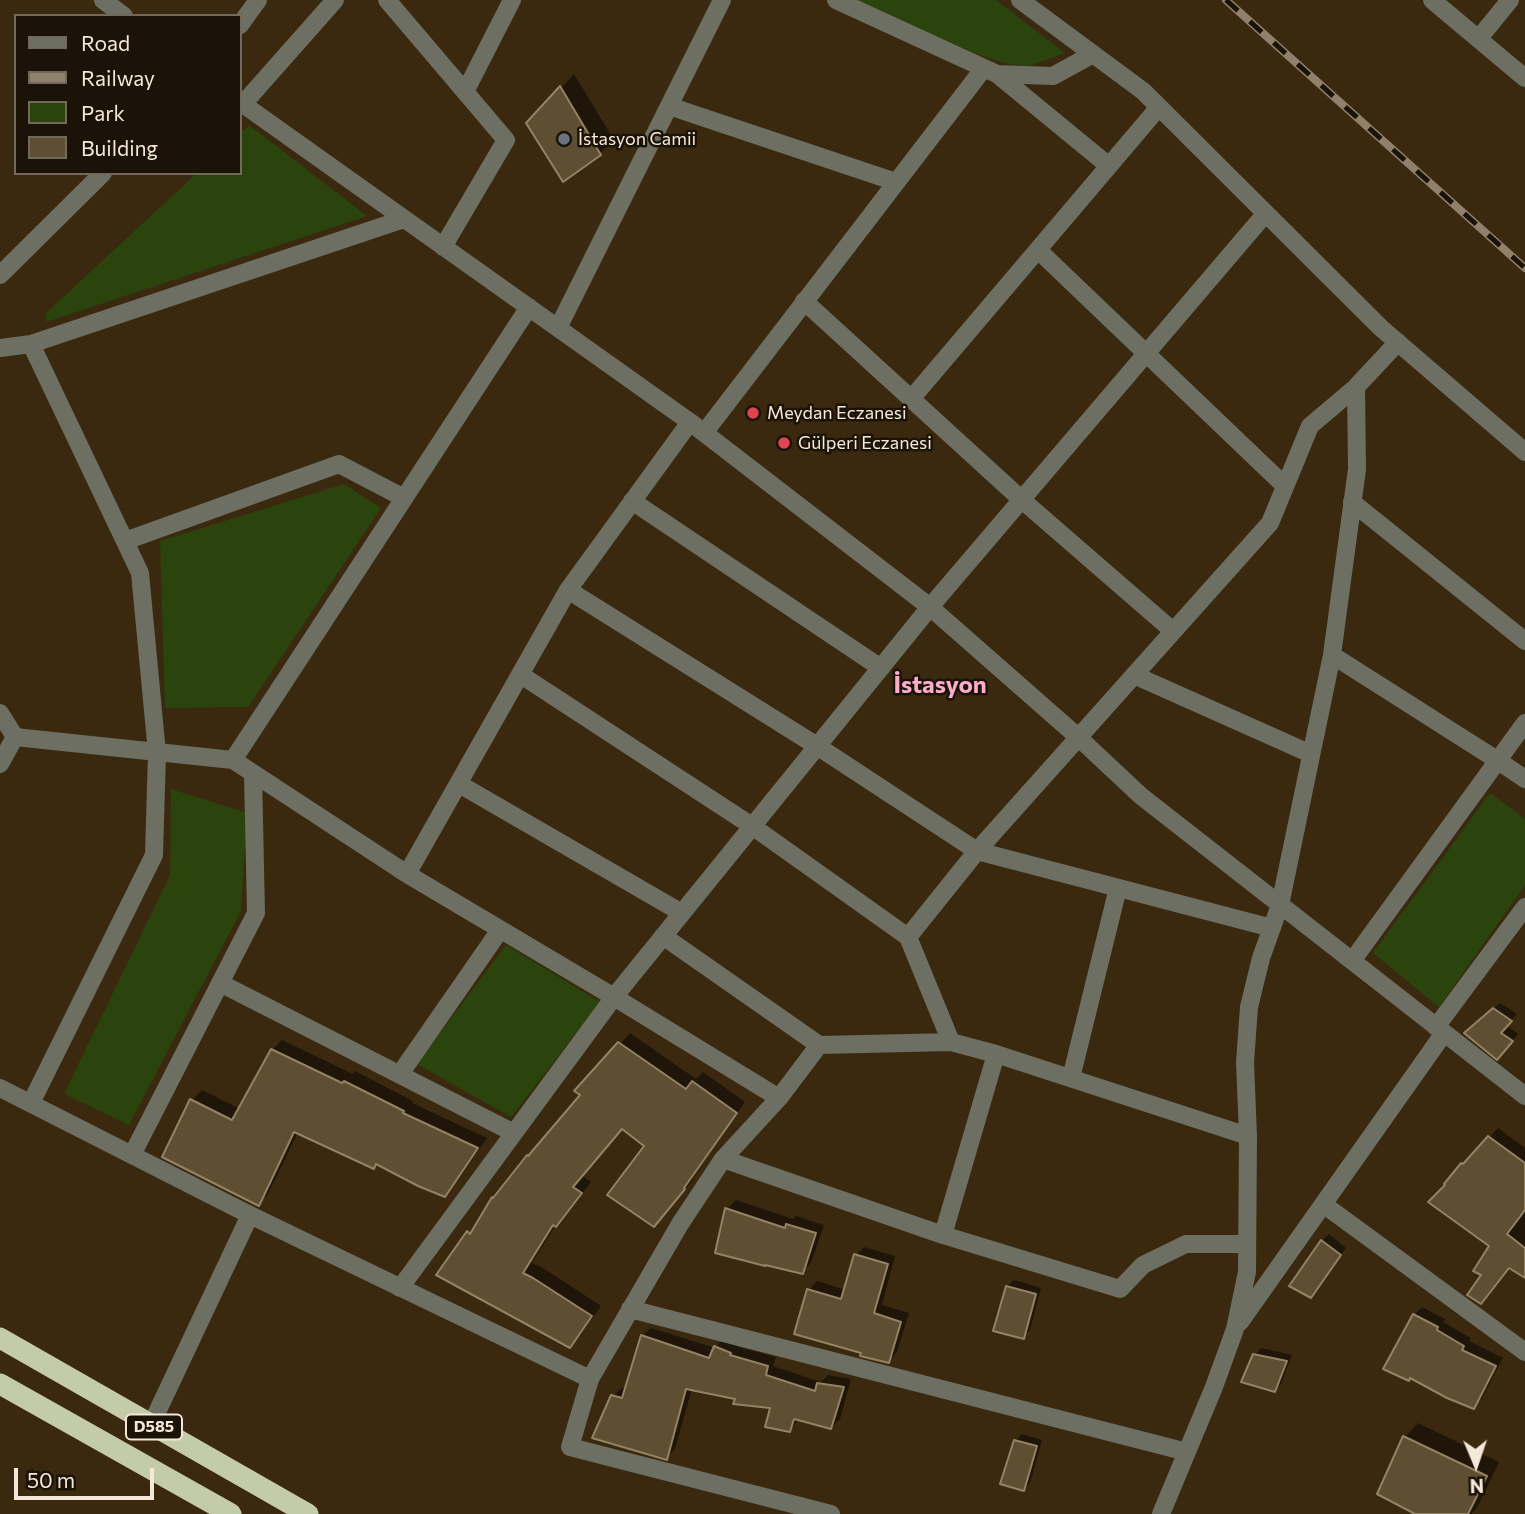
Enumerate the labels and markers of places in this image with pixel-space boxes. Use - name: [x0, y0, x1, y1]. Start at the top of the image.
- place label: İstasyon Camii: [578, 128, 696, 150]
- marker: İstasyon Camii: [556, 131, 572, 147]
- place label: Meydan Eczanesi: [767, 402, 907, 424]
- marker: Meydan Eczanesi: [745, 405, 761, 421]
- place label: Gülperi Eczanesi: [798, 432, 932, 454]
- marker: Gülperi Eczanesi: [776, 435, 792, 451]

